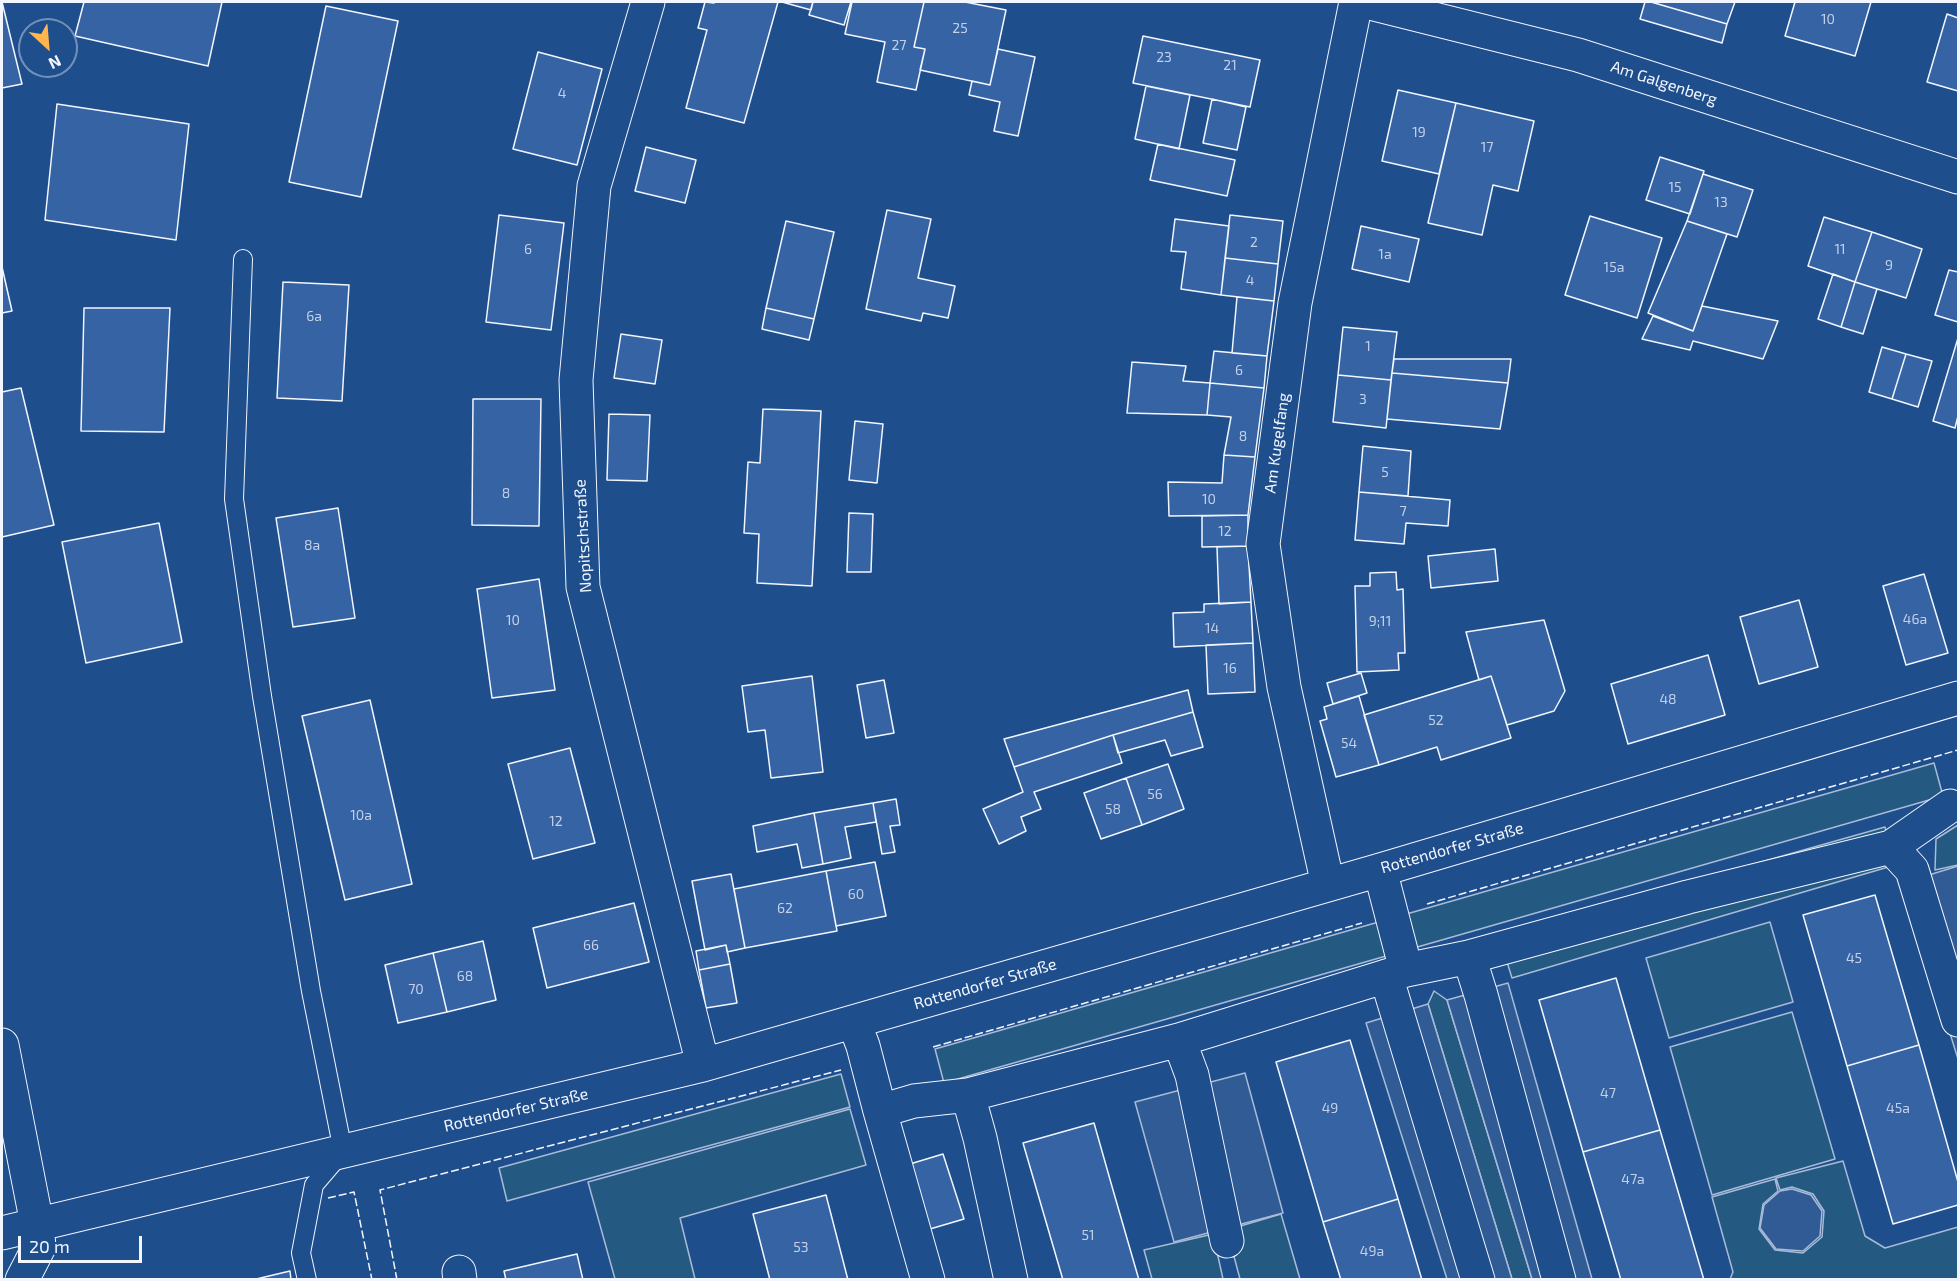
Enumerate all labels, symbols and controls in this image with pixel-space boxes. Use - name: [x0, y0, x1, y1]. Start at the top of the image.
- house number: 10: [1821, 11, 1835, 27]
- north arrow: [18, 18, 78, 78]
- house number: 25: [952, 20, 968, 36]
- house number: 27: [891, 37, 907, 53]
- house number: 23: [1156, 49, 1172, 65]
- text: N: [46, 52, 65, 74]
- house number: 21: [1223, 57, 1237, 73]
- street label: Am Galgenberg: [1608, 57, 1720, 109]
- house number: 4: [558, 85, 566, 101]
- house number: 19: [1412, 124, 1426, 140]
- house number: 17: [1481, 139, 1493, 155]
- house number: 15: [1668, 179, 1682, 195]
- house number: 13: [1714, 194, 1728, 210]
- house number: 2: [1250, 234, 1258, 250]
- house number: 6: [524, 241, 532, 257]
- house number: 11: [1834, 241, 1846, 257]
- house number: 1a: [1378, 246, 1392, 262]
- house number: 9: [1885, 257, 1893, 273]
- house number: 15a: [1604, 259, 1624, 275]
- house number: 4: [1246, 272, 1254, 288]
- house number: 6a: [306, 308, 322, 324]
- house number: 1: [1365, 338, 1371, 354]
- house number: 6: [1235, 362, 1243, 378]
- house number: 3: [1359, 391, 1367, 407]
- street label: Am Kugelfang: [1260, 392, 1294, 494]
- house number: 8: [1239, 428, 1247, 444]
- house number: 5: [1381, 464, 1389, 480]
- street label: Nopitschstraße: [570, 479, 596, 593]
- house number: 8: [502, 485, 510, 501]
- house number: 10: [1202, 491, 1216, 507]
- house number: 7: [1399, 503, 1407, 519]
- house number: 12: [1218, 523, 1232, 539]
- house number: 8a: [304, 537, 320, 553]
- house number: 46a: [1903, 611, 1927, 627]
- house number: 10: [506, 612, 520, 628]
- house number: 9;11: [1369, 613, 1391, 629]
- house number: 14: [1205, 620, 1219, 636]
- house number: 16: [1223, 660, 1237, 676]
- house number: 48: [1659, 691, 1677, 707]
- house number: 52: [1428, 712, 1444, 728]
- house number: 54: [1341, 735, 1357, 751]
- house number: 56: [1147, 786, 1163, 802]
- house number: 58: [1105, 801, 1121, 817]
- house number: 10a: [350, 807, 372, 823]
- house number: 12: [549, 813, 563, 829]
- street label: Rottendorfer Straße: [1378, 818, 1526, 878]
- house number: 60: [848, 886, 864, 902]
- house number: 62: [777, 900, 793, 916]
- house number: 66: [583, 937, 599, 953]
- house number: 45: [1846, 950, 1862, 966]
- street label: Rottendorfer Straße: [911, 954, 1059, 1014]
- house number: 68: [457, 968, 473, 984]
- house number: 70: [408, 981, 424, 997]
- street label: Rottendorfer Straße: [442, 1084, 590, 1136]
- house number: 47: [1600, 1085, 1616, 1101]
- house number: 49: [1322, 1100, 1338, 1116]
- house number: 45a: [1886, 1100, 1910, 1116]
- house number: 47a: [1621, 1171, 1645, 1187]
- scale bar: [21, 1224, 146, 1262]
- house number: 51: [1081, 1227, 1095, 1243]
- text: 20 m: [29, 1235, 70, 1257]
- house number: 53: [793, 1239, 809, 1255]
- house number: 49a: [1360, 1243, 1384, 1259]

